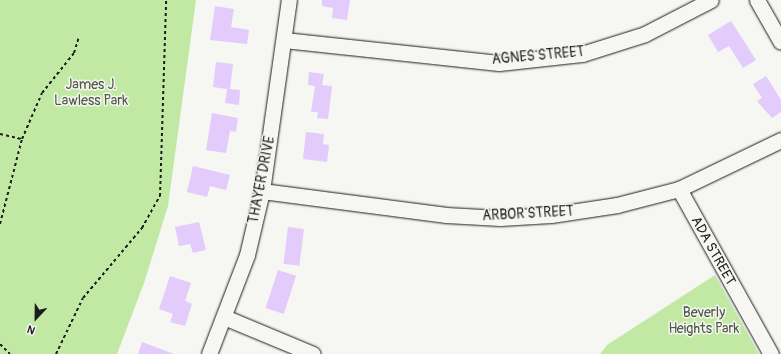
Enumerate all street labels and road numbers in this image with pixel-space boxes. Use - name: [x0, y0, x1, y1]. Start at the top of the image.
- street label: AGNES STREET: [491, 44, 585, 68]
- street label: THAYER DRIVE: [245, 135, 279, 225]
- street label: ARBOR STREET: [482, 203, 574, 225]
- street label: ADA STREET: [687, 214, 739, 288]

